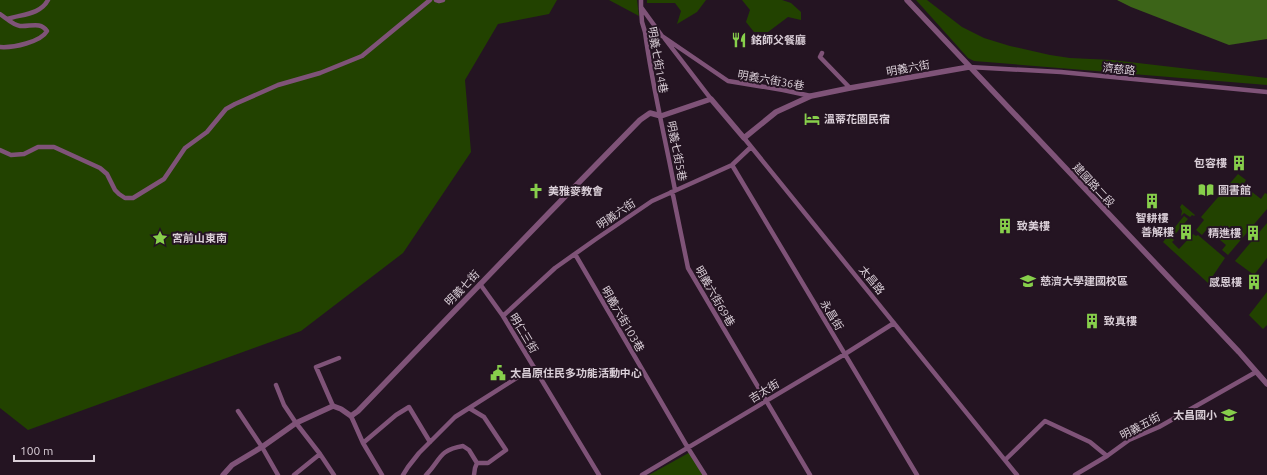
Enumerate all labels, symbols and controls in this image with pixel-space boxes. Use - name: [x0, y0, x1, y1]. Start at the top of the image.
- street label: 明義七街14巷: [646, 26, 670, 94]
- restaurant icon: 銘師父餐廳: [730, 31, 748, 49]
- place label: 銘師父餐廳: [751, 34, 806, 46]
- street label: 明義六街: [885, 58, 931, 78]
- street label: 濟慈路: [1102, 61, 1136, 77]
- street label: 明義六街36巷: [737, 68, 805, 92]
- hotel icon: 溫蒂花園民宿: [803, 110, 821, 128]
- place label: 溫蒂花園民宿: [824, 113, 890, 125]
- street label: 明義七街5巷: [665, 120, 689, 182]
- building icon: 包容樓: [1230, 154, 1248, 172]
- place label: 包容樓: [1194, 157, 1227, 169]
- street label: 建國路二段: [1071, 161, 1117, 209]
- library icon: 圖書館: [1197, 181, 1215, 199]
- church icon: 美雅麥教會: [527, 182, 545, 200]
- place label: 圖書館: [1218, 184, 1251, 196]
- place label: 美雅麥教會: [548, 185, 603, 197]
- building icon: 智耕樓: [1143, 192, 1161, 210]
- street label: 明義六街: [594, 197, 638, 231]
- place label: 智耕樓: [1136, 212, 1169, 224]
- building icon: 致美樓: [996, 217, 1014, 235]
- place label: 致美樓: [1017, 220, 1050, 232]
- building icon: 善解樓: [1177, 223, 1195, 241]
- building icon: 精進樓: [1244, 224, 1262, 242]
- place label: 善解樓: [1141, 226, 1174, 238]
- place label: 精進樓: [1208, 227, 1241, 239]
- place icon: 宮前山東南: [151, 229, 169, 247]
- place label: 宮前山東南: [172, 232, 227, 244]
- street label: 太昌路: [857, 263, 887, 297]
- street label: 明義六街69巷: [693, 264, 737, 328]
- street label: 明義七街: [442, 268, 482, 308]
- school or university icon: 慈濟大學建國校區: [1019, 272, 1037, 290]
- building icon: 感恩樓: [1245, 273, 1263, 291]
- place label: 慈濟大學建國校區: [1040, 275, 1128, 287]
- place label: 感恩樓: [1209, 276, 1242, 288]
- street label: 明義六街103巷: [599, 284, 647, 354]
- street label: 永昌街: [818, 298, 846, 332]
- street label: 明仁三街: [508, 311, 540, 355]
- building icon: 致真樓: [1083, 312, 1101, 330]
- place label: 致真樓: [1104, 315, 1137, 327]
- public building icon: 太昌原住民多功能活動中心: [489, 364, 507, 382]
- place label: 太昌原住民多功能活動中心: [510, 367, 642, 379]
- street label: 吉太街: [747, 377, 781, 405]
- school or university icon: 太昌國小: [1220, 406, 1238, 424]
- place label: 太昌國小: [1173, 409, 1217, 421]
- street label: 明義五街: [1118, 410, 1162, 442]
- scale bar: [14, 437, 94, 463]
- text: 100 m: [20, 444, 53, 457]

